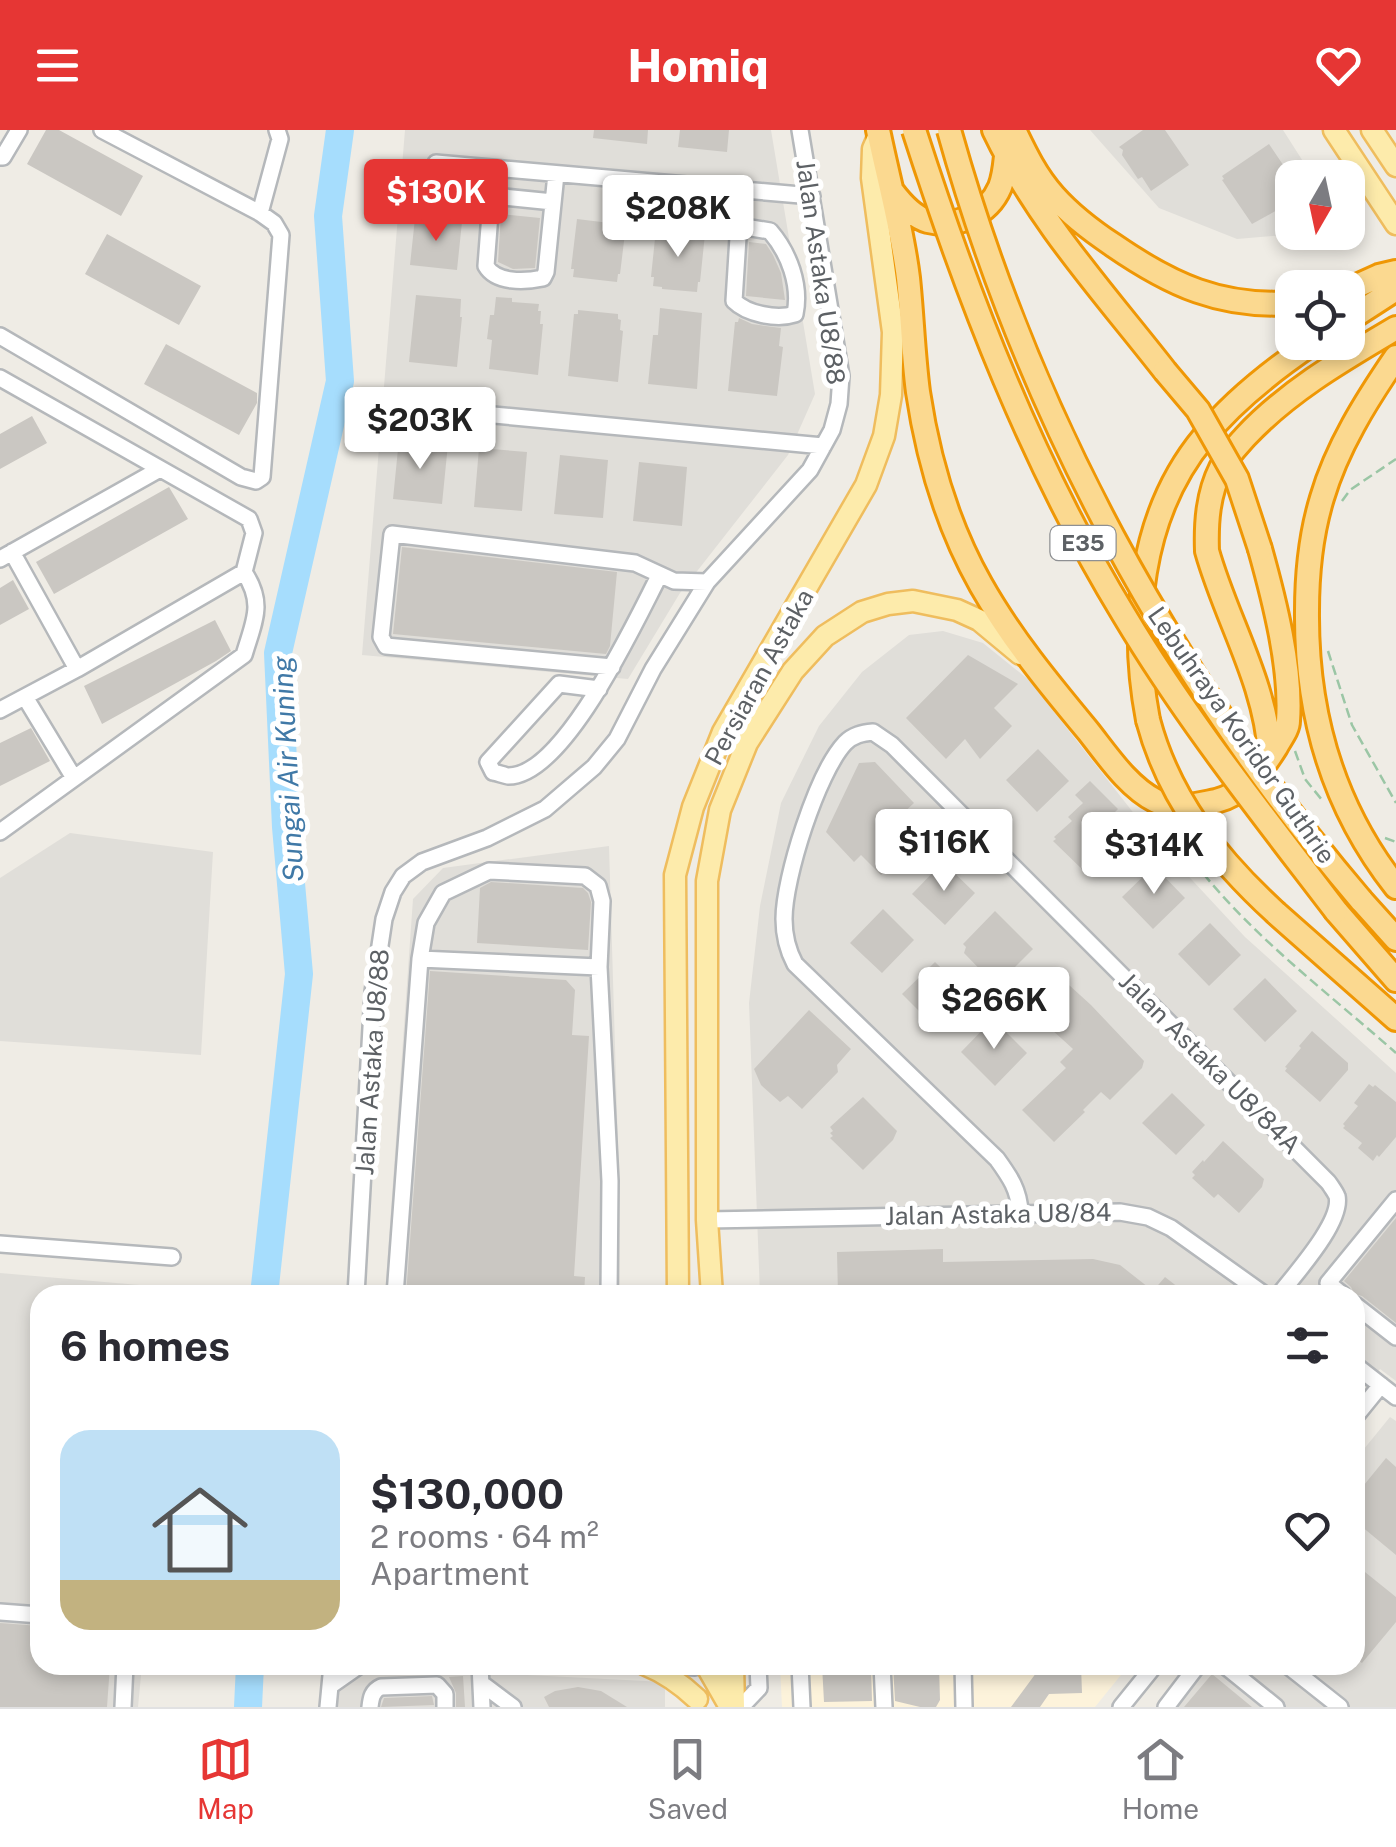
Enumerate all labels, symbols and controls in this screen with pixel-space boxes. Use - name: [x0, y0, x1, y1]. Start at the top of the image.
- icon: menu: [30, 38, 85, 93]
- icon: heart: [1311, 38, 1366, 93]
- text: Homiq: [628, 39, 769, 92]
- street label: Jalan Astaka U8/88: [790, 158, 852, 386]
- pin: $130K: [366, 159, 506, 244]
- north arrow: [1275, 160, 1365, 250]
- map controls: [1275, 160, 1365, 360]
- text: $130K: [386, 173, 486, 210]
- pin: $208K: [608, 175, 748, 260]
- text: $208K: [624, 189, 732, 226]
- button: locate: [1275, 270, 1365, 360]
- pin: $203K: [350, 387, 490, 472]
- text: $203K: [367, 401, 473, 438]
- road number: E35: [1050, 526, 1116, 560]
- street label: Persiaran Astaka: [698, 584, 820, 770]
- street label: Lebuhraya Koridor Guthrie: [1142, 601, 1342, 869]
- water label: Sungai Air Kuning: [265, 655, 309, 883]
- pin: $116K: [874, 809, 1014, 894]
- pin: $314K: [1084, 812, 1224, 897]
- text: $116K: [897, 823, 991, 860]
- text: $314K: [1104, 826, 1204, 863]
- street label: Jalan Astaka U8/88: [349, 948, 395, 1176]
- street label: Jalan Astaka U8/84A: [1113, 966, 1307, 1160]
- pin: $266K: [924, 967, 1064, 1052]
- text: $266K: [940, 981, 1048, 1018]
- street label: Jalan Astaka U8/84: [885, 1197, 1111, 1231]
- icon: filters: [1280, 1318, 1335, 1373]
- text: 6 homes: [60, 1321, 230, 1370]
- text: $130,000: [370, 1469, 564, 1518]
- icon: home: [140, 1470, 260, 1590]
- icon: heart: [1280, 1503, 1335, 1558]
- text: 2 rooms · 64 m²: [370, 1518, 599, 1555]
- text: Apartment: [370, 1555, 530, 1592]
- tab: Map: [197, 1732, 254, 1825]
- tab: Saved: [648, 1732, 728, 1825]
- tab: Home: [1122, 1732, 1199, 1825]

